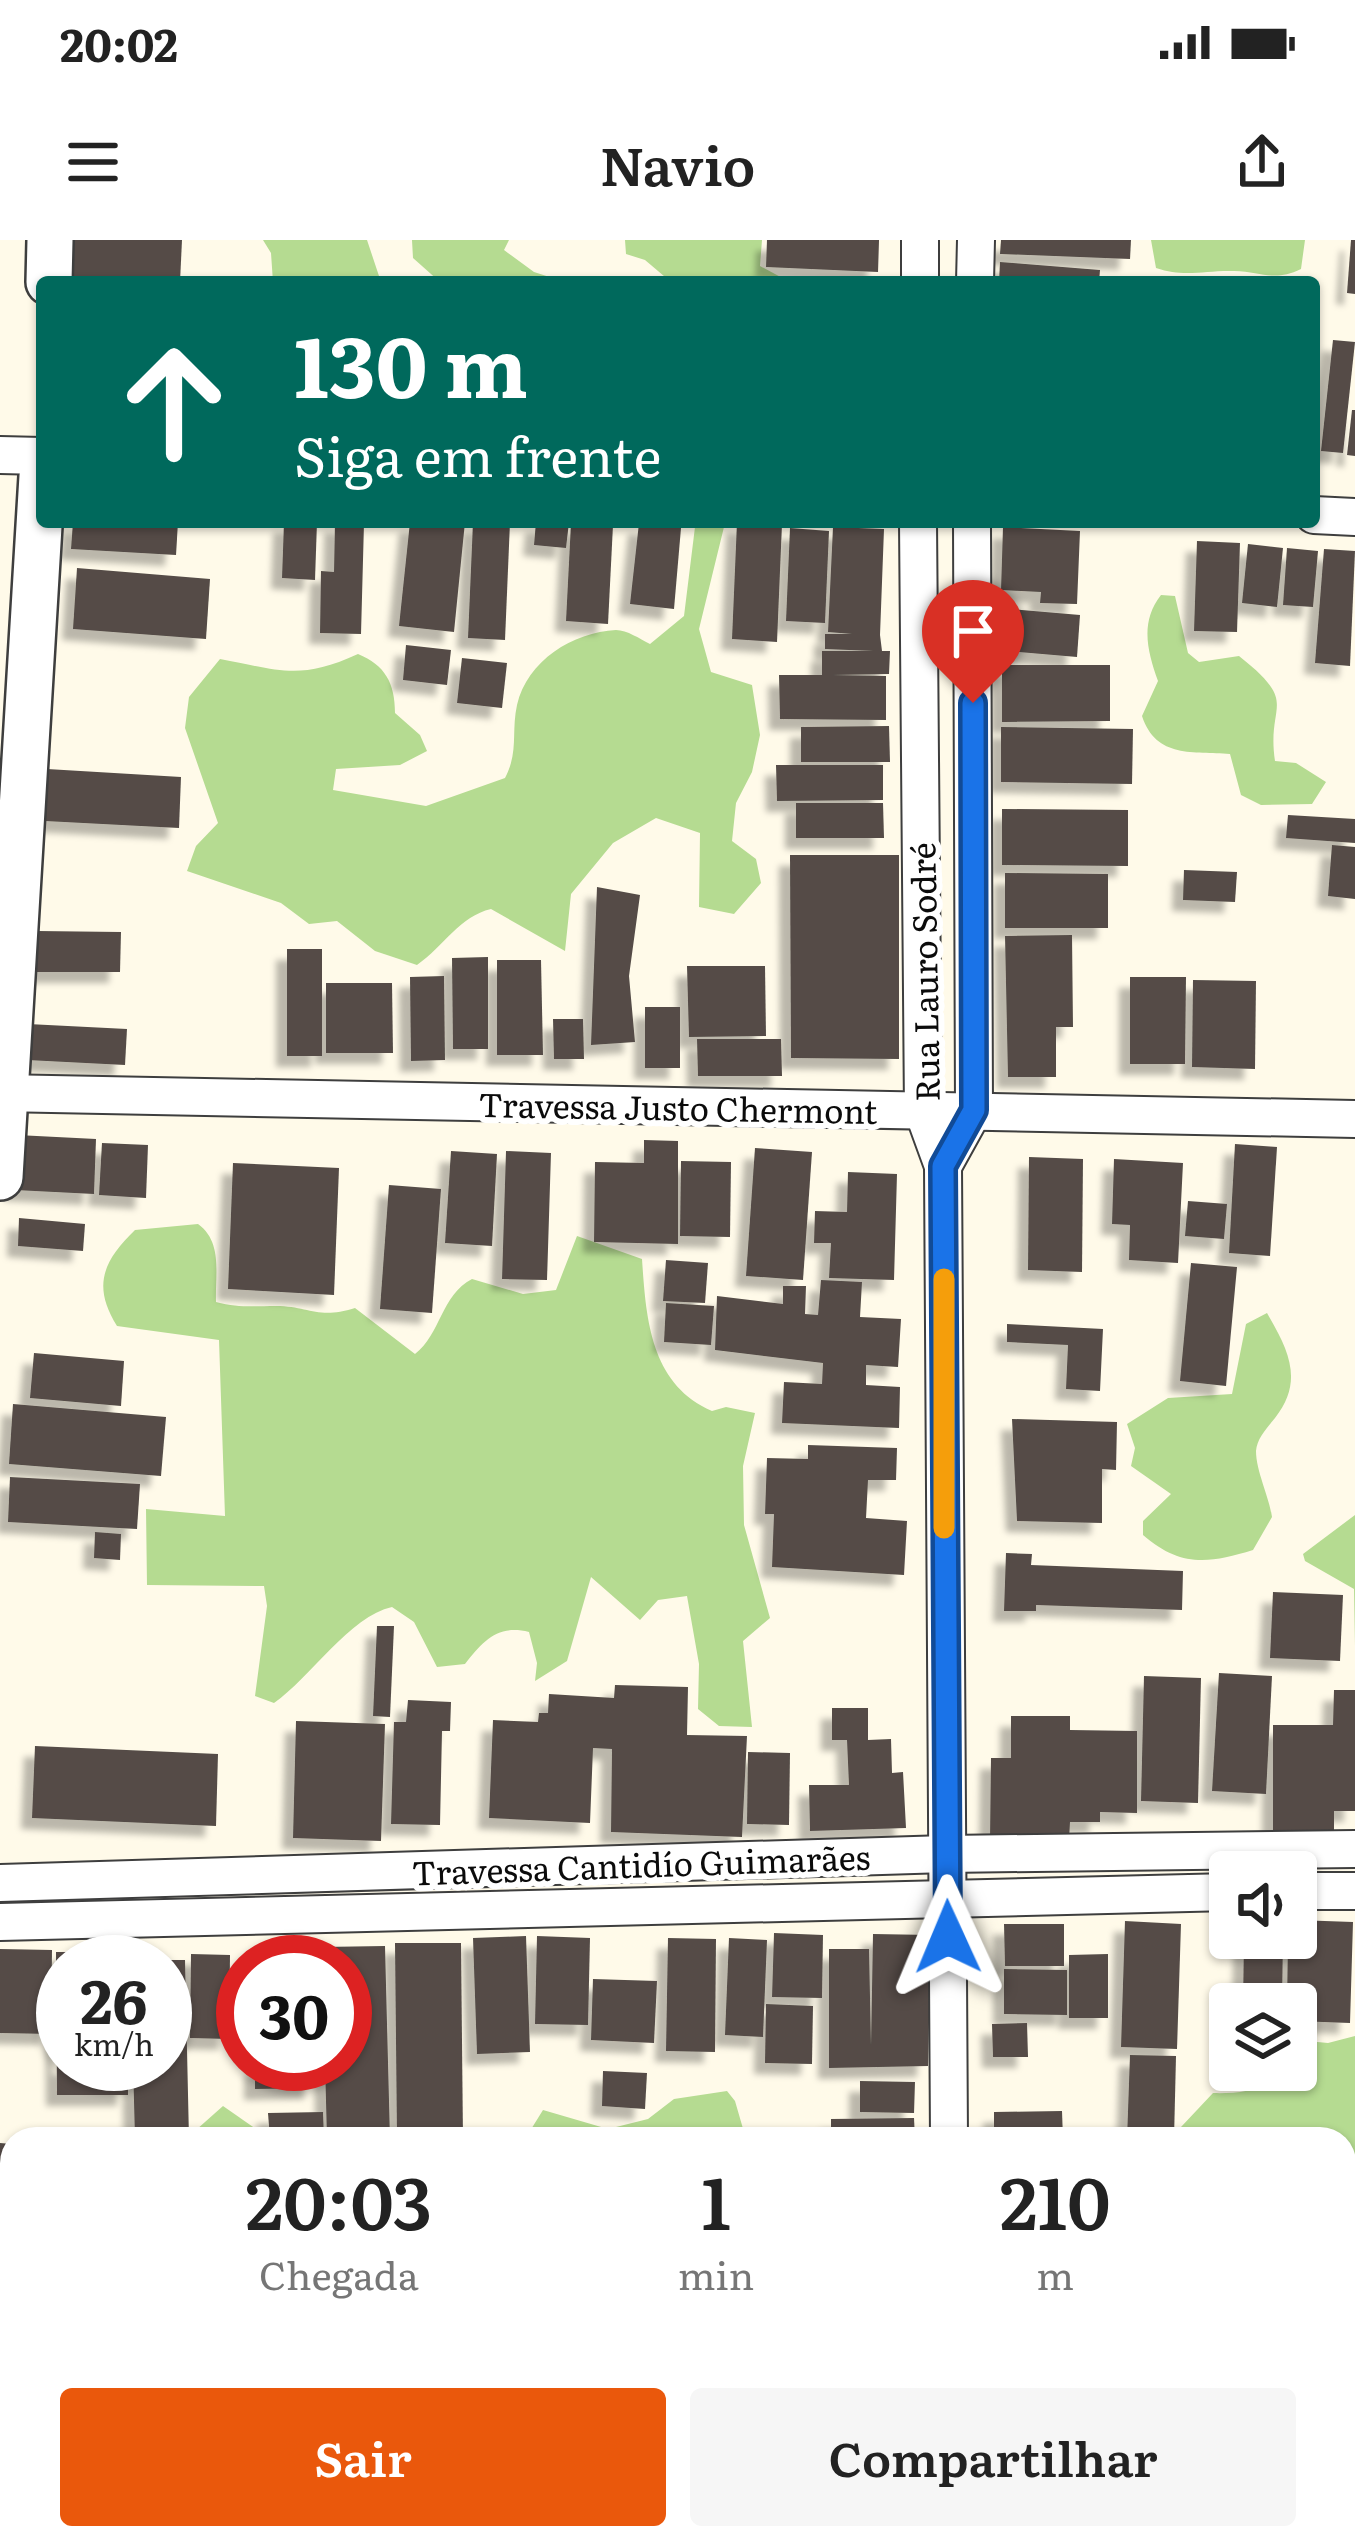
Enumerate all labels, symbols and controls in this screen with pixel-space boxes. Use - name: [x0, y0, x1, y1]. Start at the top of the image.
- text: 20:02: [60, 9, 178, 76]
- text: Navio: [600, 122, 755, 203]
- icon: menu: [60, 129, 126, 195]
- icon: share: [1229, 129, 1295, 195]
- text: 130 m: [294, 299, 528, 424]
- icon: ahead: [96, 324, 252, 480]
- text: Siga em frente: [294, 413, 662, 494]
- pin: [922, 580, 1024, 703]
- icon: arrive: [940, 598, 1006, 664]
- street label: Rua Lauro Sodré: [896, 842, 950, 1102]
- street label: Travessa Justo Chermont: [478, 1078, 879, 1134]
- street label: Travessa Cantidío Guimarães: [411, 1831, 871, 1895]
- map controls: [1209, 1851, 1317, 2091]
- button: sound: [1209, 1851, 1317, 1959]
- position arrow: [885, 1874, 1011, 2000]
- speed limit sign: 30: [216, 1935, 372, 2091]
- text: 26: [80, 1953, 148, 2042]
- button: layers: [1209, 1983, 1317, 2091]
- text: km/h: [74, 2021, 154, 2065]
- text: 20:03: [246, 2145, 432, 2252]
- text: 1: [701, 2145, 731, 2252]
- text: 210: [1000, 2145, 1110, 2252]
- text: Chegada: [259, 2244, 419, 2302]
- text: min: [678, 2244, 754, 2302]
- text: m: [1036, 2244, 1074, 2302]
- button: Sair: [60, 2388, 666, 2526]
- button: Compartilhar: [690, 2388, 1296, 2526]

